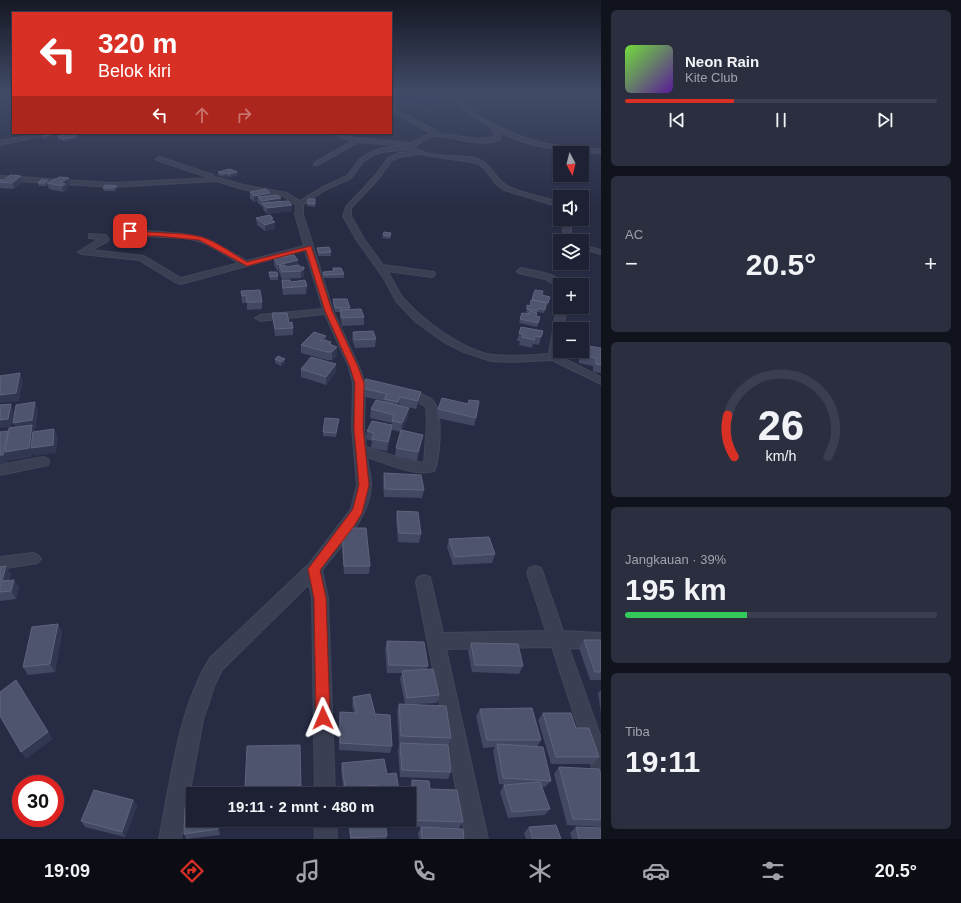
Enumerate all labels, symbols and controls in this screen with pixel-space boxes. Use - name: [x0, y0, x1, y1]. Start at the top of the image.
- icon: left: [32, 28, 84, 80]
- text: 320 m: [98, 28, 177, 59]
- text: Neon Rain: [685, 53, 759, 70]
- text: Belok kiri: [98, 61, 171, 81]
- text: Kite Club: [685, 70, 738, 85]
- icon: left: [149, 104, 171, 126]
- icon: ahead: [191, 104, 213, 126]
- icon: right: [233, 104, 255, 126]
- icon: previous: [666, 109, 688, 131]
- icon: pause: [770, 109, 792, 131]
- icon: next: [874, 109, 896, 131]
- north arrow: [553, 146, 589, 182]
- map controls: [553, 146, 589, 358]
- button: sound: [553, 190, 589, 226]
- pin: [113, 214, 147, 248]
- icon: arrive: [119, 220, 141, 242]
- text: AC: [625, 227, 643, 242]
- button: layers: [553, 234, 589, 270]
- text: 20.5°: [746, 248, 816, 281]
- text: −: [625, 251, 638, 276]
- text: +: [924, 251, 937, 276]
- button: +: [553, 278, 589, 314]
- button: −: [553, 322, 589, 358]
- text: 26: [758, 402, 804, 449]
- text: km/h: [766, 448, 797, 464]
- text: Jangkauan · 39%: [625, 552, 726, 567]
- text: 195 km: [625, 573, 727, 606]
- position arrow: [302, 697, 344, 739]
- text: Tiba: [625, 724, 650, 739]
- text: 19:11: [625, 745, 700, 778]
- speed limit sign: 30: [12, 775, 64, 827]
- text: 19:11 · 2 mnt · 480 m: [228, 798, 374, 815]
- icon: directions: [178, 857, 206, 885]
- icon: music: [294, 857, 322, 885]
- icon: phone: [410, 857, 438, 885]
- icon: climate: [526, 857, 554, 885]
- icon: car: [642, 857, 670, 885]
- icon: filters: [759, 857, 787, 885]
- text: 19:09: [44, 861, 90, 881]
- text: 20.5°: [875, 861, 917, 881]

